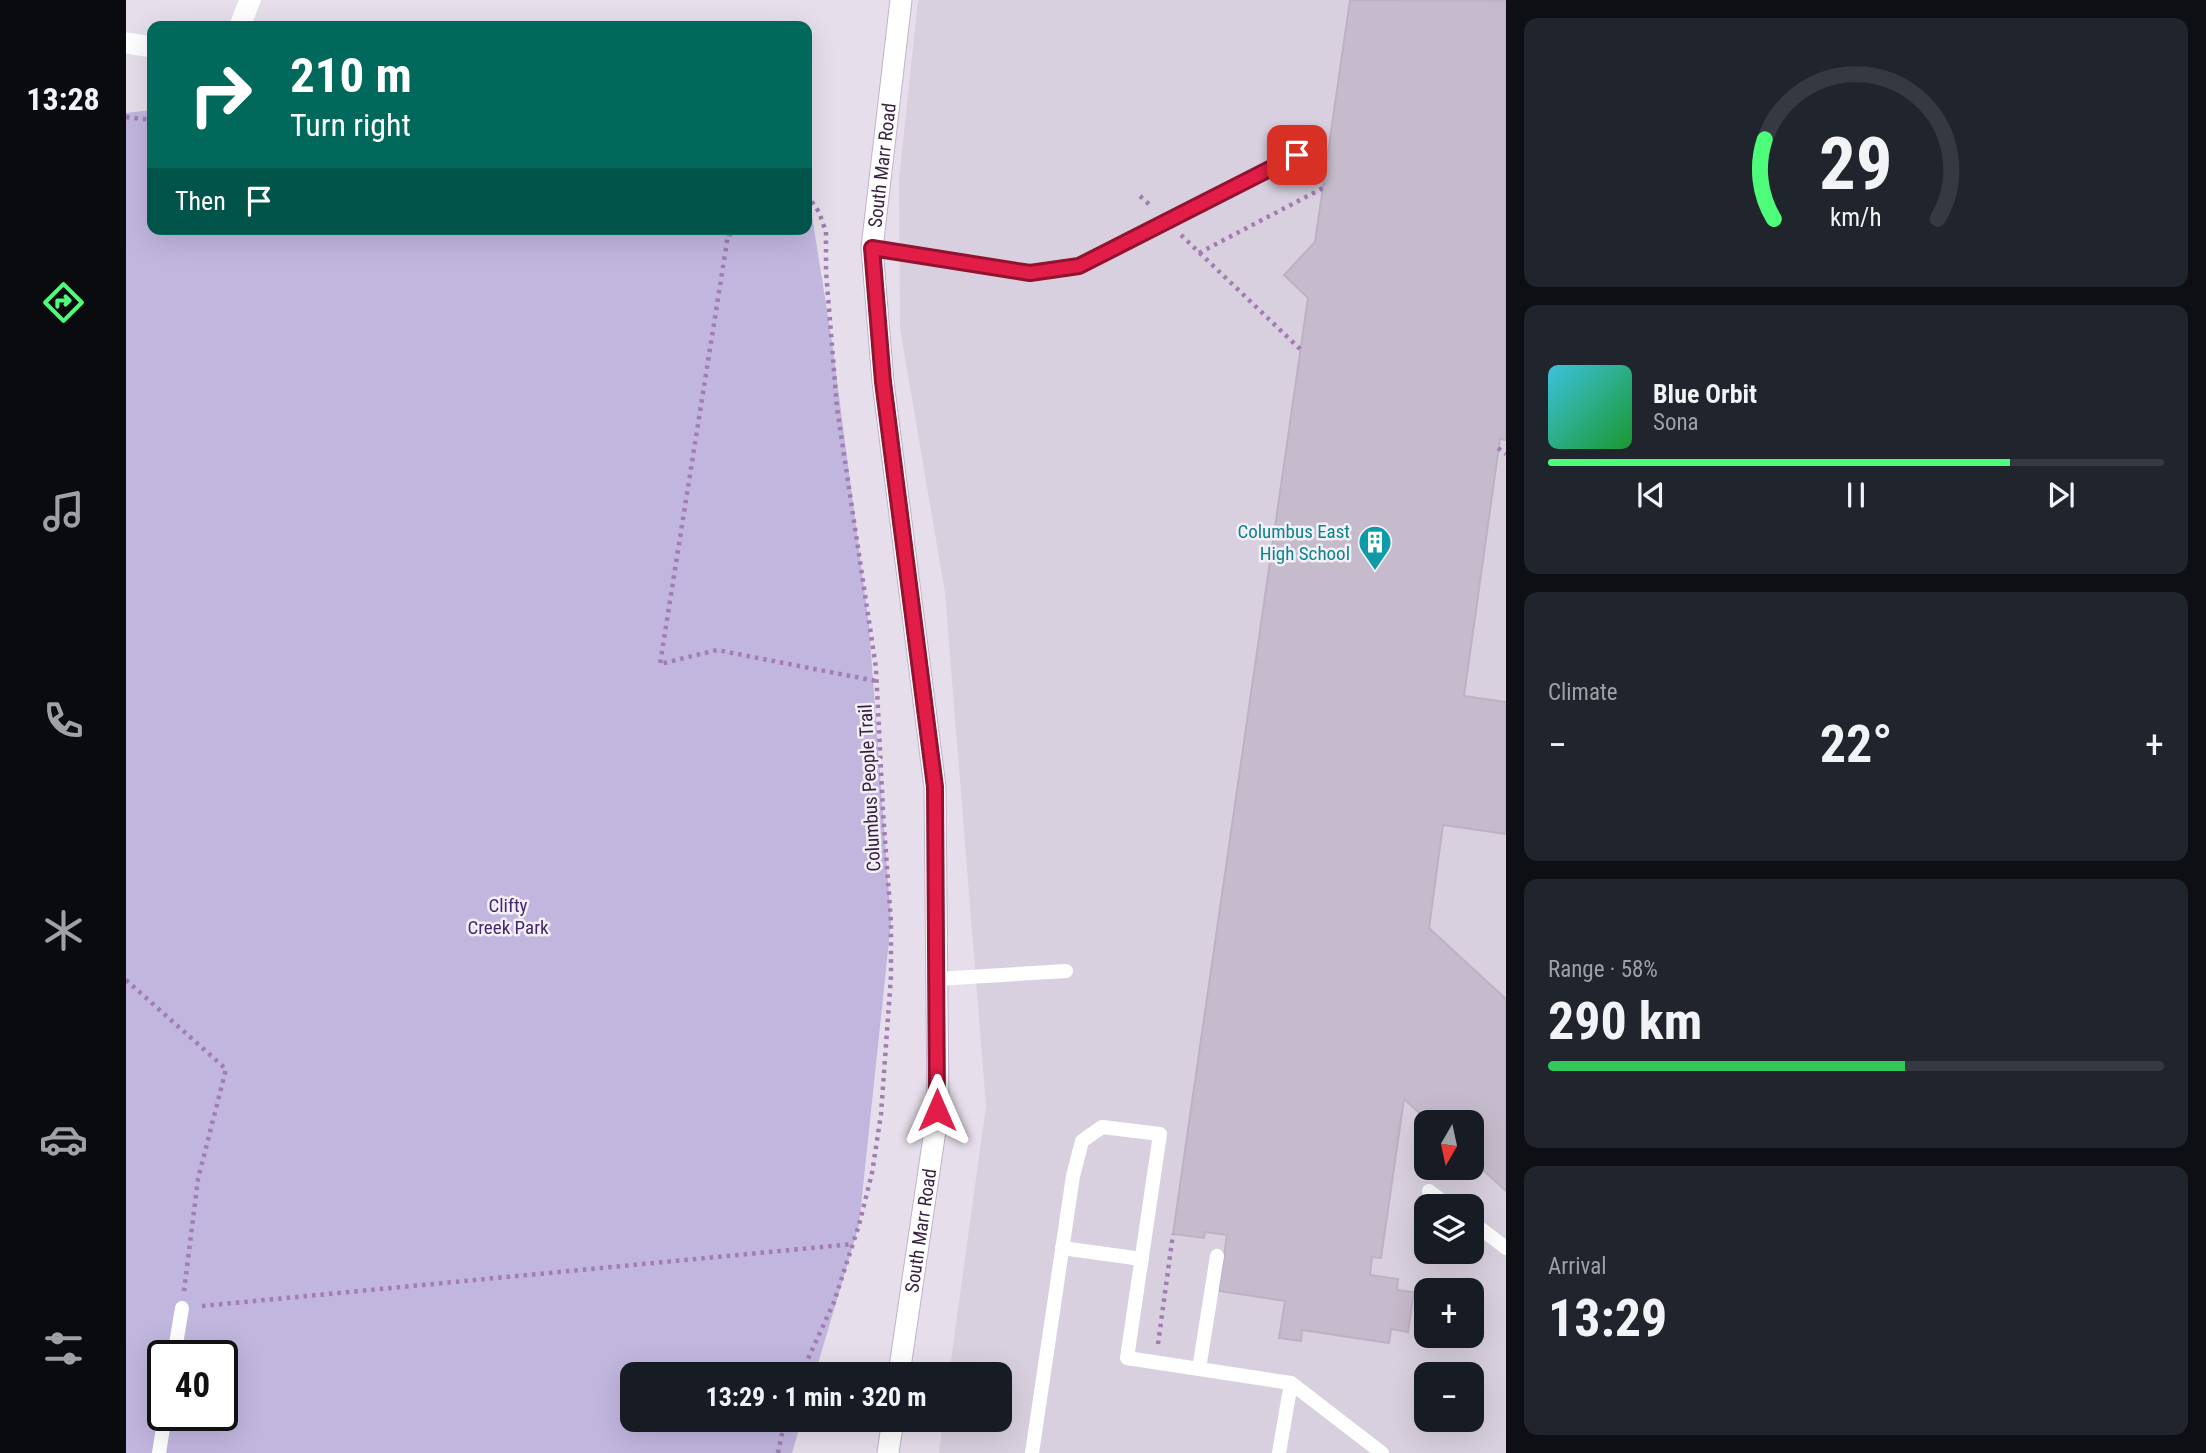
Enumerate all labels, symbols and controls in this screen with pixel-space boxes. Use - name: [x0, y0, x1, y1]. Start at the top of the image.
- text: 210 m: [290, 47, 412, 104]
- icon: right: [175, 49, 266, 140]
- text: 13:28: [26, 80, 100, 118]
- street label: South Marr Road: [863, 102, 901, 229]
- text: Turn right: [290, 106, 411, 144]
- text: 29: [1819, 121, 1893, 207]
- pin: [1267, 125, 1327, 185]
- icon: arrive: [1278, 136, 1316, 174]
- icon: arrive: [240, 182, 278, 220]
- text: Then: [175, 186, 226, 216]
- text: km/h: [1830, 202, 1882, 231]
- icon: directions: [39, 278, 88, 327]
- text: Blue Orbit: [1653, 379, 1757, 409]
- text: Sona: [1653, 409, 1699, 436]
- icon: previous: [1632, 476, 1670, 514]
- icon: pause: [1837, 476, 1875, 514]
- icon: next: [2042, 476, 2080, 514]
- icon: music: [39, 487, 88, 536]
- place label: Columbus East High School: [1237, 520, 1350, 565]
- building icon: Columbus East High School: [1356, 523, 1394, 572]
- text: Climate: [1548, 679, 1618, 706]
- icon: phone: [39, 696, 88, 745]
- street label: Columbus People Trail: [854, 704, 885, 872]
- text: 22°: [1820, 714, 1892, 775]
- text: −: [1548, 723, 1567, 767]
- text: +: [2145, 723, 2164, 767]
- park label: Clifty Creek Park: [467, 894, 549, 939]
- icon: climate: [39, 906, 88, 955]
- text: Range · 58%: [1548, 956, 1658, 983]
- text: 290 km: [1548, 991, 1702, 1052]
- position arrow: [900, 1073, 974, 1147]
- north arrow: [1414, 1110, 1484, 1180]
- map controls: [1414, 1110, 1484, 1432]
- icon: car: [39, 1115, 88, 1164]
- street label: South Marr Road: [900, 1167, 941, 1294]
- button: layers: [1414, 1194, 1484, 1264]
- text: Arrival: [1548, 1253, 1607, 1280]
- button: +: [1414, 1278, 1484, 1348]
- text: 13:29: [1548, 1288, 1667, 1349]
- icon: filters: [39, 1324, 88, 1373]
- speed limit sign: 40: [147, 1340, 238, 1431]
- button: −: [1414, 1362, 1484, 1432]
- text: 13:29 · 1 min · 320 m: [706, 1382, 926, 1412]

